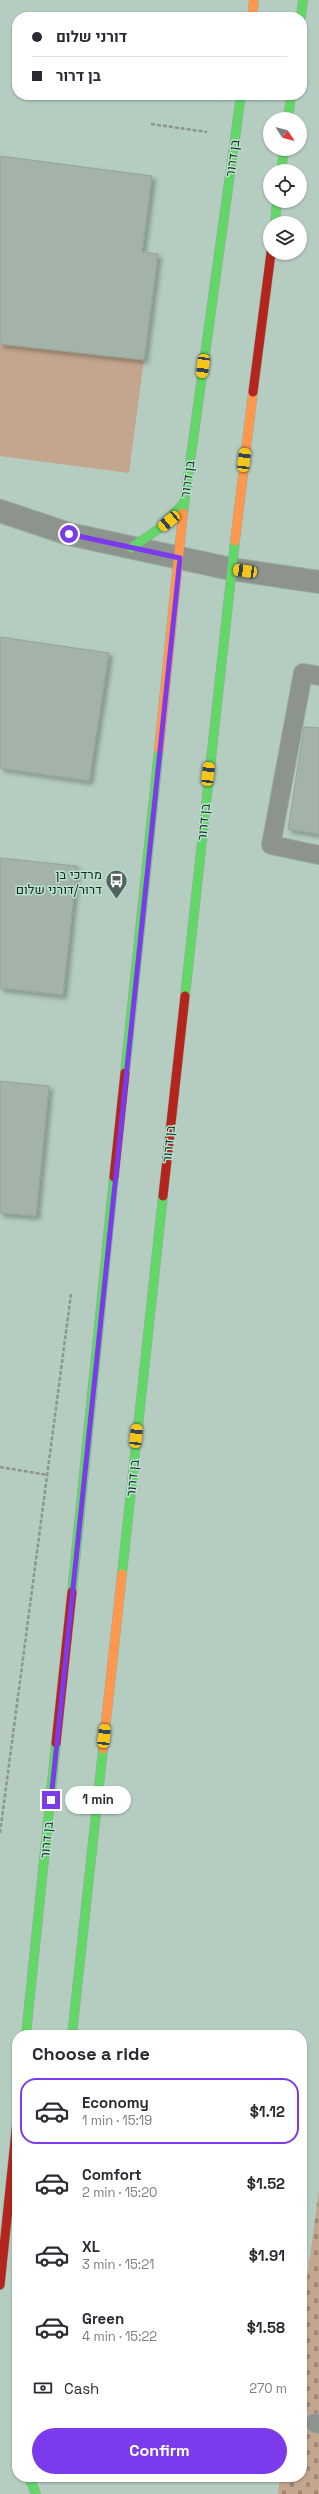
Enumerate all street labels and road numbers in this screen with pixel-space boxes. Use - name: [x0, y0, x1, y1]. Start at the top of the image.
- street label: בן דרור: [221, 138, 244, 178]
- street label: בן דרור: [176, 459, 199, 499]
- street label: בן דרור: [193, 802, 214, 841]
- street label: בן דרור: [158, 1124, 179, 1163]
- street label: בן דרור: [122, 1458, 143, 1497]
- street label: בן דרור: [36, 1820, 57, 1859]

